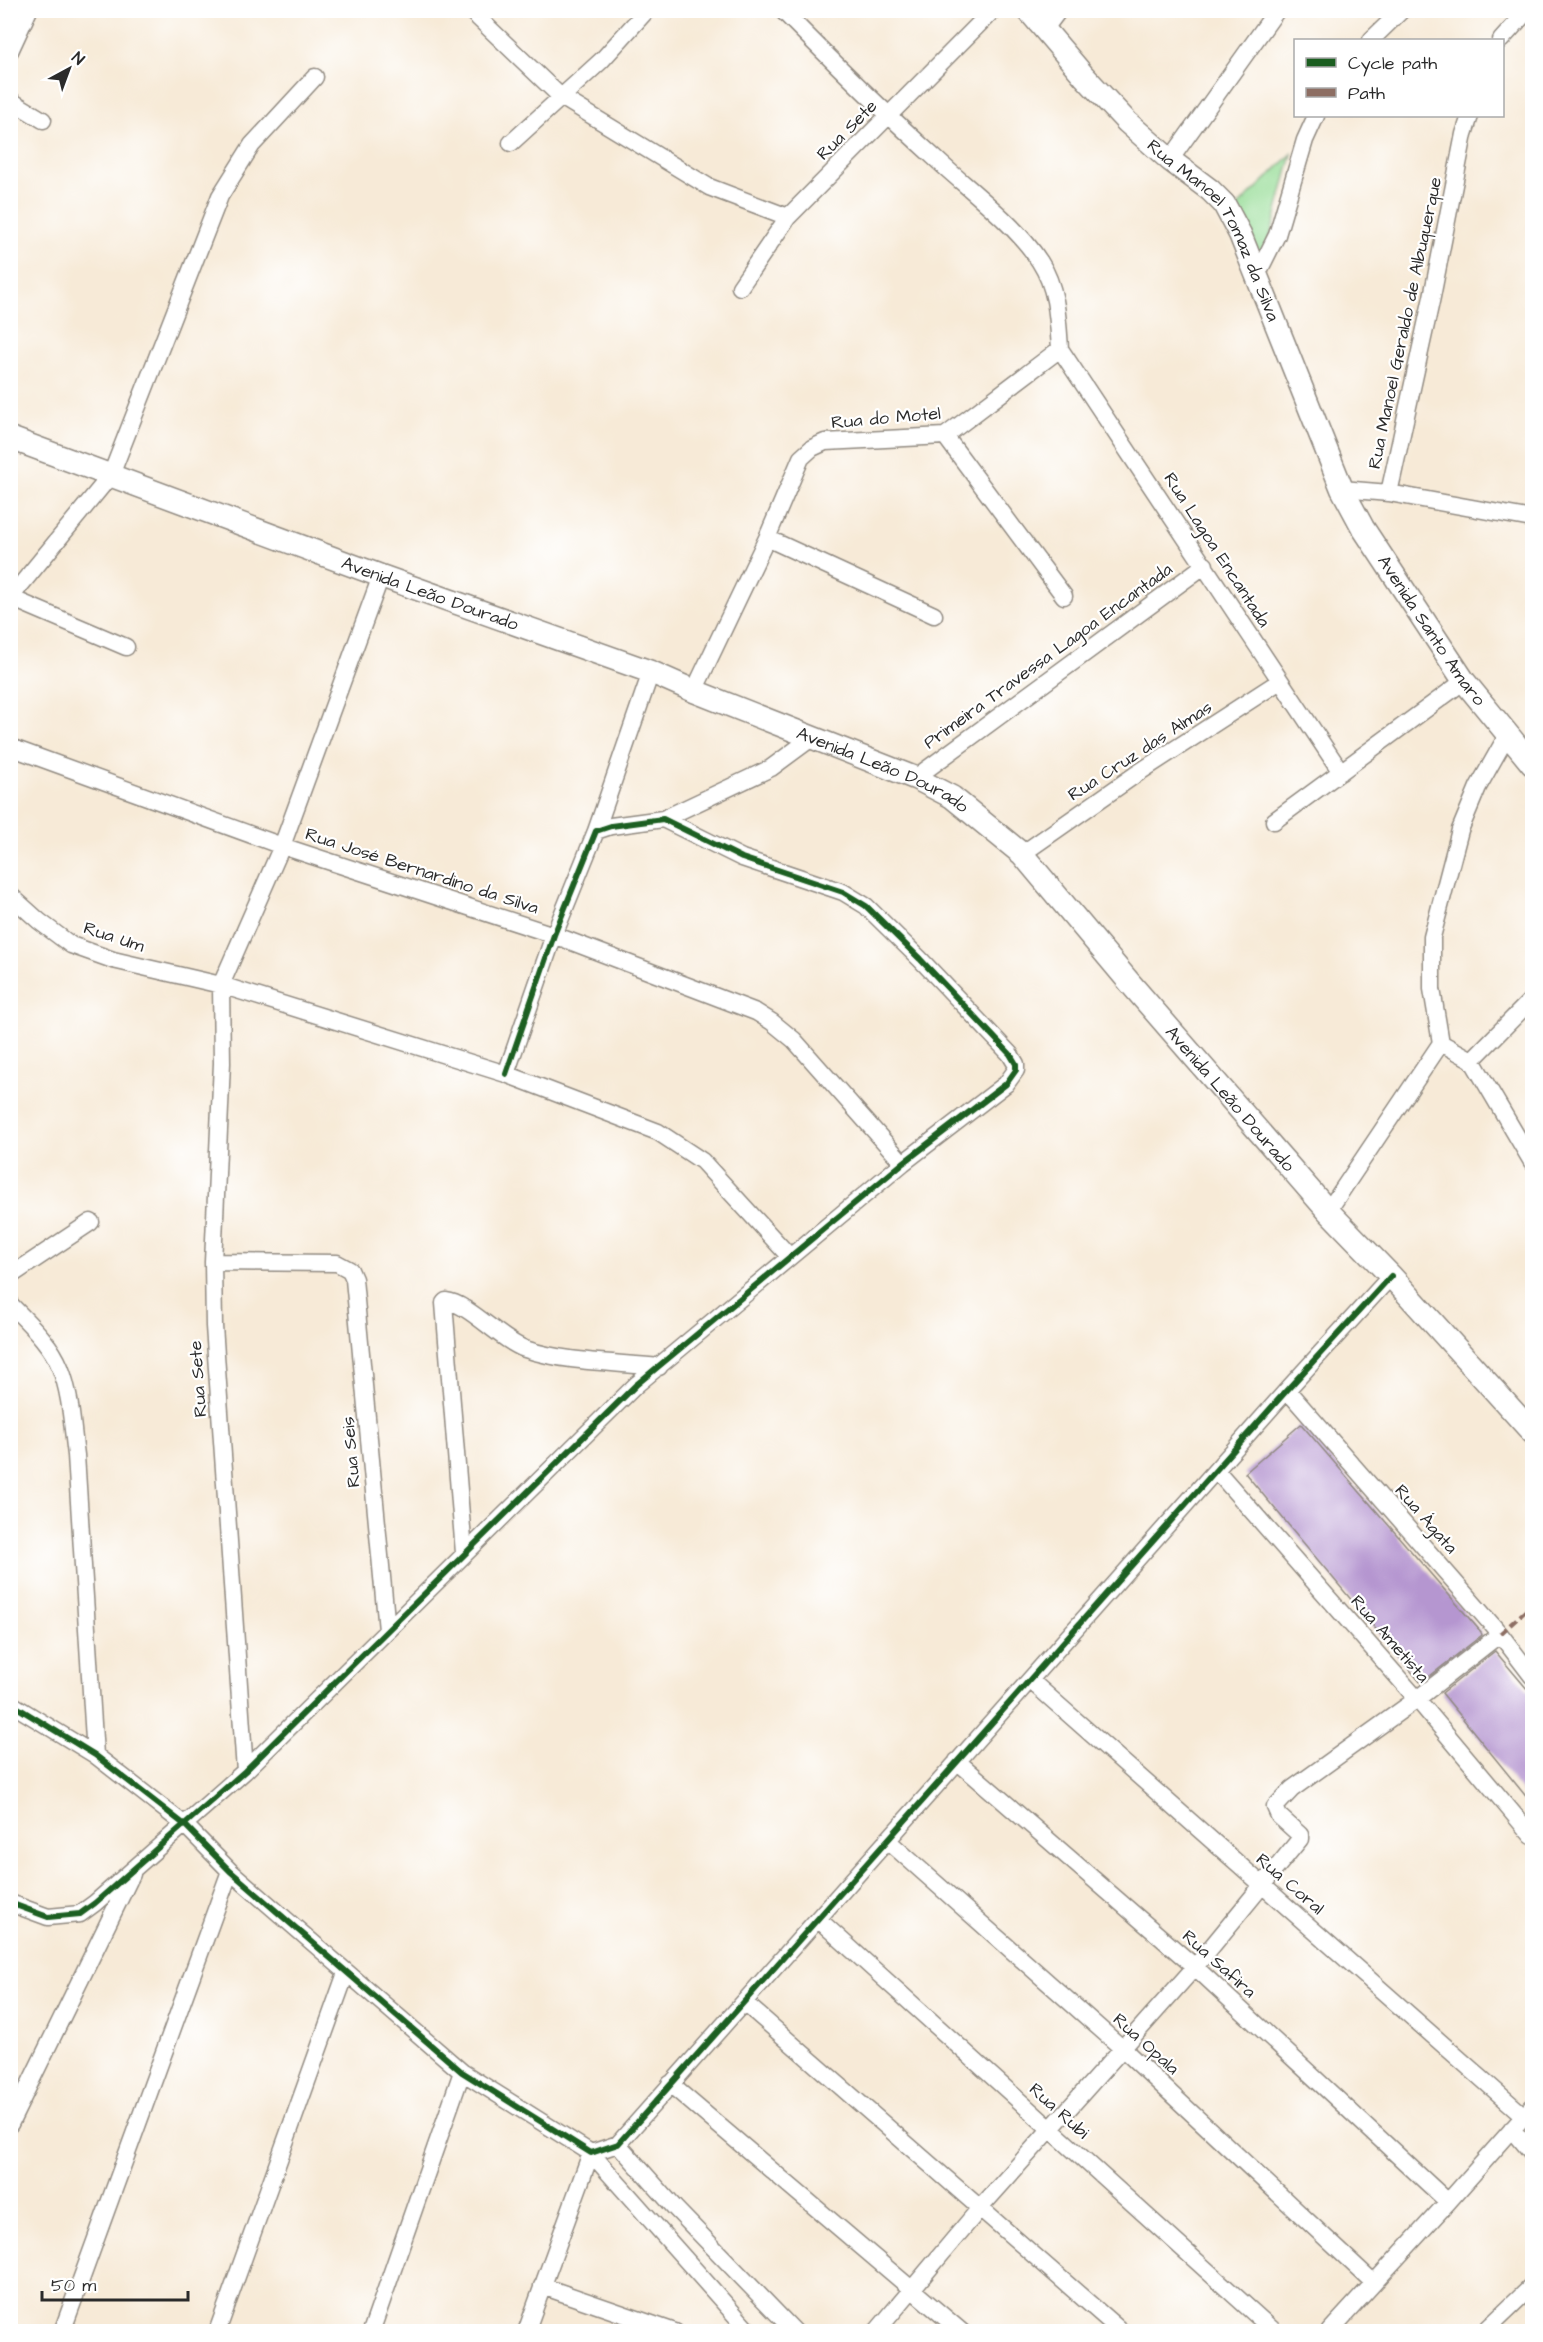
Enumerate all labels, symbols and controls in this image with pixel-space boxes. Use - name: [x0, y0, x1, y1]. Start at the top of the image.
- north arrow: [39, 39, 99, 99]
- legend: [1294, 39, 1504, 117]
- text: N: [67, 47, 89, 70]
- text: Cycle path: [1348, 51, 1437, 77]
- text: Path: [1348, 81, 1385, 106]
- street label: Rua Sete: [811, 94, 883, 166]
- street label: Rua Manoel Tomaz da Silva: [1142, 133, 1286, 325]
- street label: Rua Manoel Geraldo de Albuquerque: [1362, 174, 1448, 471]
- street label: Rua do Motel: [830, 401, 942, 435]
- street label: Rua Lagoa Encantada: [1157, 468, 1276, 633]
- street label: Avenida Leão Dourado: [338, 550, 522, 636]
- street label: Avenida Santo Amaro: [1372, 550, 1492, 711]
- street label: Primeira Travessa Lagoa Encantada: [918, 557, 1178, 756]
- street label: Rua Cruz das Almas: [1063, 695, 1217, 807]
- street label: Avenida Leão Dourado: [793, 720, 974, 818]
- street label: Rua José Bernardino da Silva: [302, 821, 542, 921]
- street label: Rua Um: [80, 915, 148, 959]
- street label: Avenida Leão Dourado: [1160, 1020, 1301, 1177]
- street label: Rua Sete: [183, 1340, 213, 1418]
- street label: Rua Seis: [335, 1415, 367, 1489]
- street label: Rua Ágata: [1388, 1479, 1463, 1560]
- street label: Rua Ametista: [1345, 1590, 1435, 1688]
- street label: Rua Coral: [1250, 1847, 1330, 1921]
- street label: Rua Safira: [1177, 1924, 1261, 2004]
- street label: Rua Opala: [1107, 2007, 1185, 2081]
- street label: Rua Rubi: [1023, 2077, 1095, 2145]
- scale bar: [42, 2264, 188, 2302]
- text: 50 m: [51, 2273, 96, 2298]

